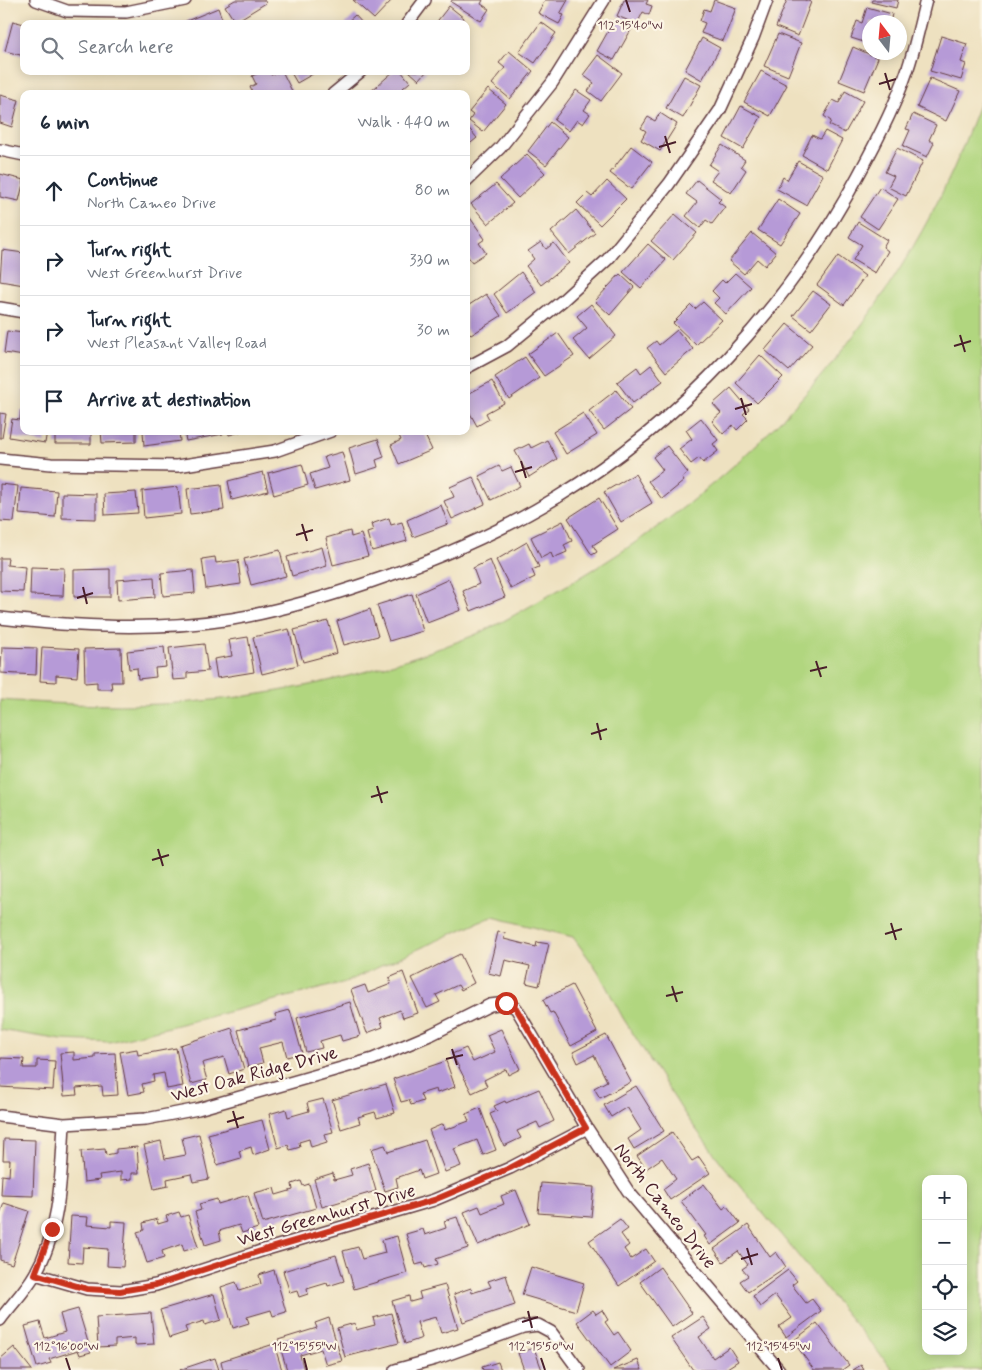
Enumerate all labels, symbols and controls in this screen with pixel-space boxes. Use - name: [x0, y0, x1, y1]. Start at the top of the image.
- north arrow: [862, 15, 907, 60]
- text: 112°15'40"W: [597, 18, 663, 34]
- search box: [20, 20, 470, 75]
- icon: search: [38, 34, 66, 62]
- text: Search here: [78, 35, 174, 60]
- text: 6 min: [40, 109, 90, 137]
- text: Walk · 440 m: [357, 112, 450, 133]
- text: Continue: [87, 168, 158, 193]
- icon: ahead: [40, 177, 68, 205]
- text: 80 m: [415, 180, 450, 201]
- text: North Cameo Drive: [87, 193, 216, 214]
- text: Turn right: [87, 238, 171, 263]
- icon: right: [40, 247, 68, 275]
- text: 330 m: [409, 250, 450, 271]
- text: West Greenhurst Drive: [87, 263, 242, 284]
- text: Turn right: [87, 308, 171, 333]
- icon: right: [40, 317, 68, 345]
- text: 30 m: [417, 320, 450, 341]
- text: West Pleasant Valley Road: [87, 333, 267, 354]
- icon: arrive: [40, 387, 68, 415]
- text: Arrive at destination: [87, 388, 251, 413]
- route start: [495, 992, 518, 1015]
- street label: West Oak Ridge Drive: [168, 1040, 341, 1110]
- street label: North Cameo Drive: [608, 1138, 722, 1274]
- map controls: [922, 1175, 967, 1355]
- button: +: [922, 1175, 967, 1220]
- street label: West Greenhurst Drive: [234, 1178, 419, 1253]
- route end: [41, 1218, 64, 1241]
- button: −: [922, 1220, 967, 1265]
- button: locate: [922, 1265, 967, 1310]
- button: layers: [922, 1310, 967, 1355]
- text: 112°16'00"W: [33, 1339, 99, 1355]
- text: 112°15'55"W: [272, 1339, 337, 1355]
- text: 112°15'50"W: [508, 1339, 574, 1355]
- text: 112°15'45"W: [746, 1339, 810, 1355]

